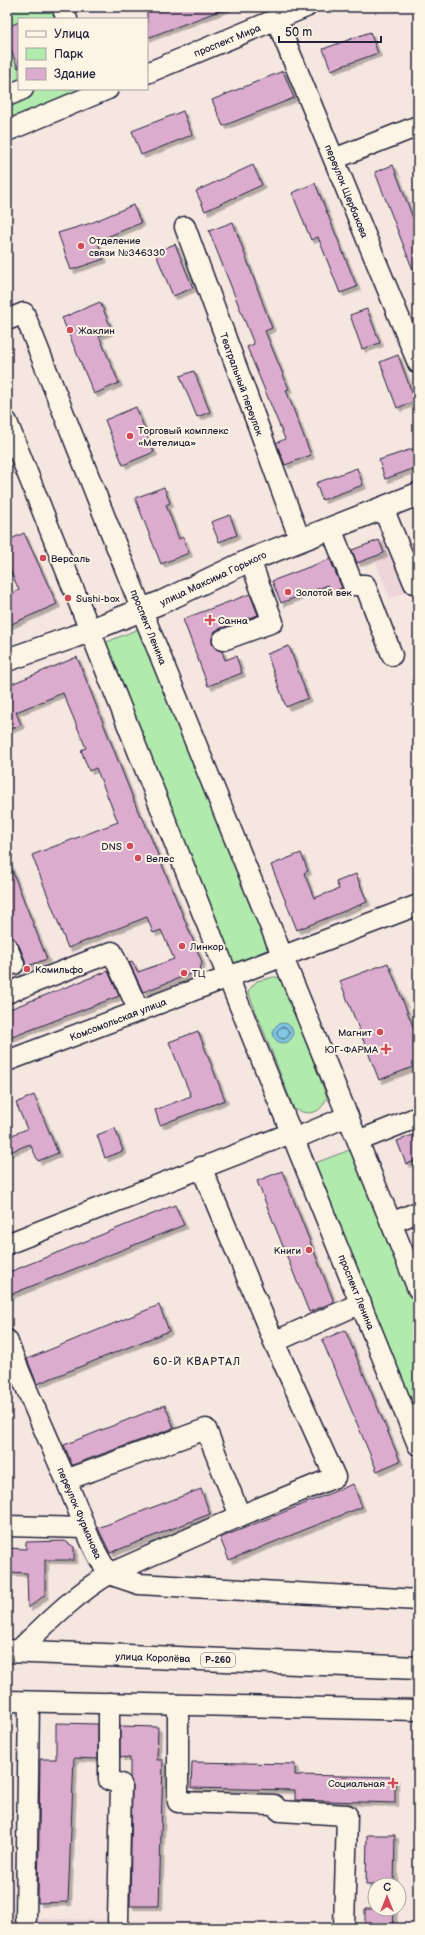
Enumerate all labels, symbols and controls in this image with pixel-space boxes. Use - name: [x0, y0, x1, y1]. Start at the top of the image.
- legend: [18, 18, 148, 90]
- scale bar: [279, 18, 381, 44]
- street label: проспект Мира: [192, 22, 263, 60]
- text: 50 m: [285, 25, 312, 40]
- text: Улица: [54, 27, 90, 42]
- text: Парк: [54, 47, 84, 62]
- text: Здание: [54, 67, 96, 82]
- street label: переулок Щербакова: [322, 143, 370, 240]
- place label: Отделение связи №346330: [89, 235, 165, 259]
- marker: Отделение связи №346330: [76, 241, 86, 251]
- marker: Жаклин: [65, 325, 75, 335]
- place label: Жаклин: [78, 325, 115, 337]
- street label: Театральный переулок: [217, 331, 266, 438]
- place label: Торговый комплекс «Метелица»: [138, 425, 229, 449]
- marker: Торговый комплекс «Метелица»: [125, 431, 135, 441]
- street label: улица Максима Горького: [158, 549, 269, 609]
- marker: Версаль: [38, 553, 48, 563]
- place label: Версаль: [51, 553, 90, 565]
- marker: Золотой век: [283, 587, 293, 597]
- place label: Золотой век: [296, 587, 353, 599]
- street label: проспект Ленина: [127, 588, 169, 667]
- marker: Sushi-box: [63, 593, 73, 603]
- place label: Sushi-box: [76, 593, 120, 605]
- marker: Санна: [205, 615, 215, 625]
- place label: Санна: [218, 615, 248, 627]
- place label: DNS: [101, 841, 122, 853]
- marker: DNS: [125, 841, 135, 851]
- marker: Велес: [133, 853, 143, 863]
- place label: Велес: [146, 853, 174, 865]
- marker: Линкор: [177, 941, 187, 951]
- place label: Линкор: [189, 941, 224, 953]
- marker: Комильфо: [22, 964, 32, 974]
- place label: Комильфо: [35, 964, 83, 976]
- marker: ТЦ: [179, 968, 189, 978]
- place label: ТЦ: [192, 968, 206, 980]
- street label: Комсомольская улица: [68, 996, 168, 1044]
- place label: Магнит: [338, 1027, 372, 1039]
- marker: Магнит: [375, 1027, 385, 1037]
- place label: ЮГ-ФАРМА: [324, 1044, 379, 1056]
- marker: ЮГ-ФАРМА: [381, 1044, 391, 1054]
- place label: Книги: [274, 1245, 301, 1257]
- marker: Книги: [304, 1245, 314, 1255]
- street label: проспект Ленина: [335, 1253, 377, 1332]
- district label: 60-Й КВАРТАЛ: [153, 1355, 241, 1368]
- street label: переулок Фурманова: [54, 1466, 104, 1561]
- street label: улица Королёва: [115, 1651, 191, 1665]
- road number: Р-260: [201, 1653, 235, 1667]
- place label: Социальная: [328, 1778, 385, 1790]
- marker: Социальная: [388, 1778, 398, 1788]
- north arrow: [367, 1877, 407, 1917]
- text: С: [383, 1881, 391, 1894]

